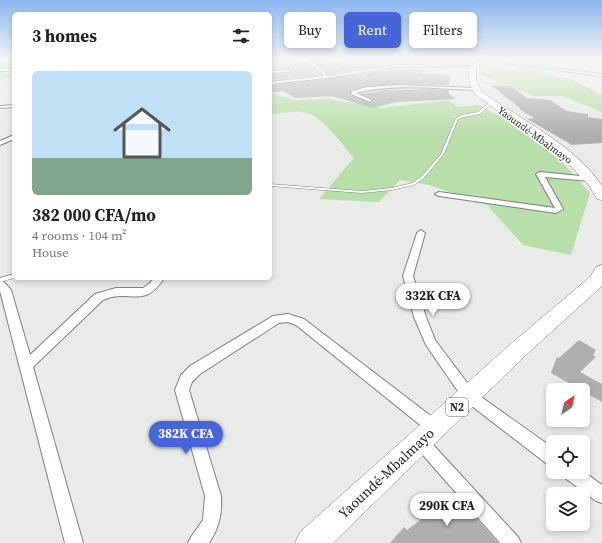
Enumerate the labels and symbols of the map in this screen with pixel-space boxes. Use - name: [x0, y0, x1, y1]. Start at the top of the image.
- street label: Yaoundé-Mbalmayo: [495, 104, 575, 167]
- pin: 332K CFA: [392, 283, 474, 317]
- north arrow: [546, 383, 590, 427]
- road number: N2: [446, 398, 468, 416]
- pin: 382K CFA: [145, 421, 227, 455]
- street label: Yaoundé-Mbalmayo: [334, 423, 439, 523]
- pin: 290K CFA: [406, 493, 488, 527]

